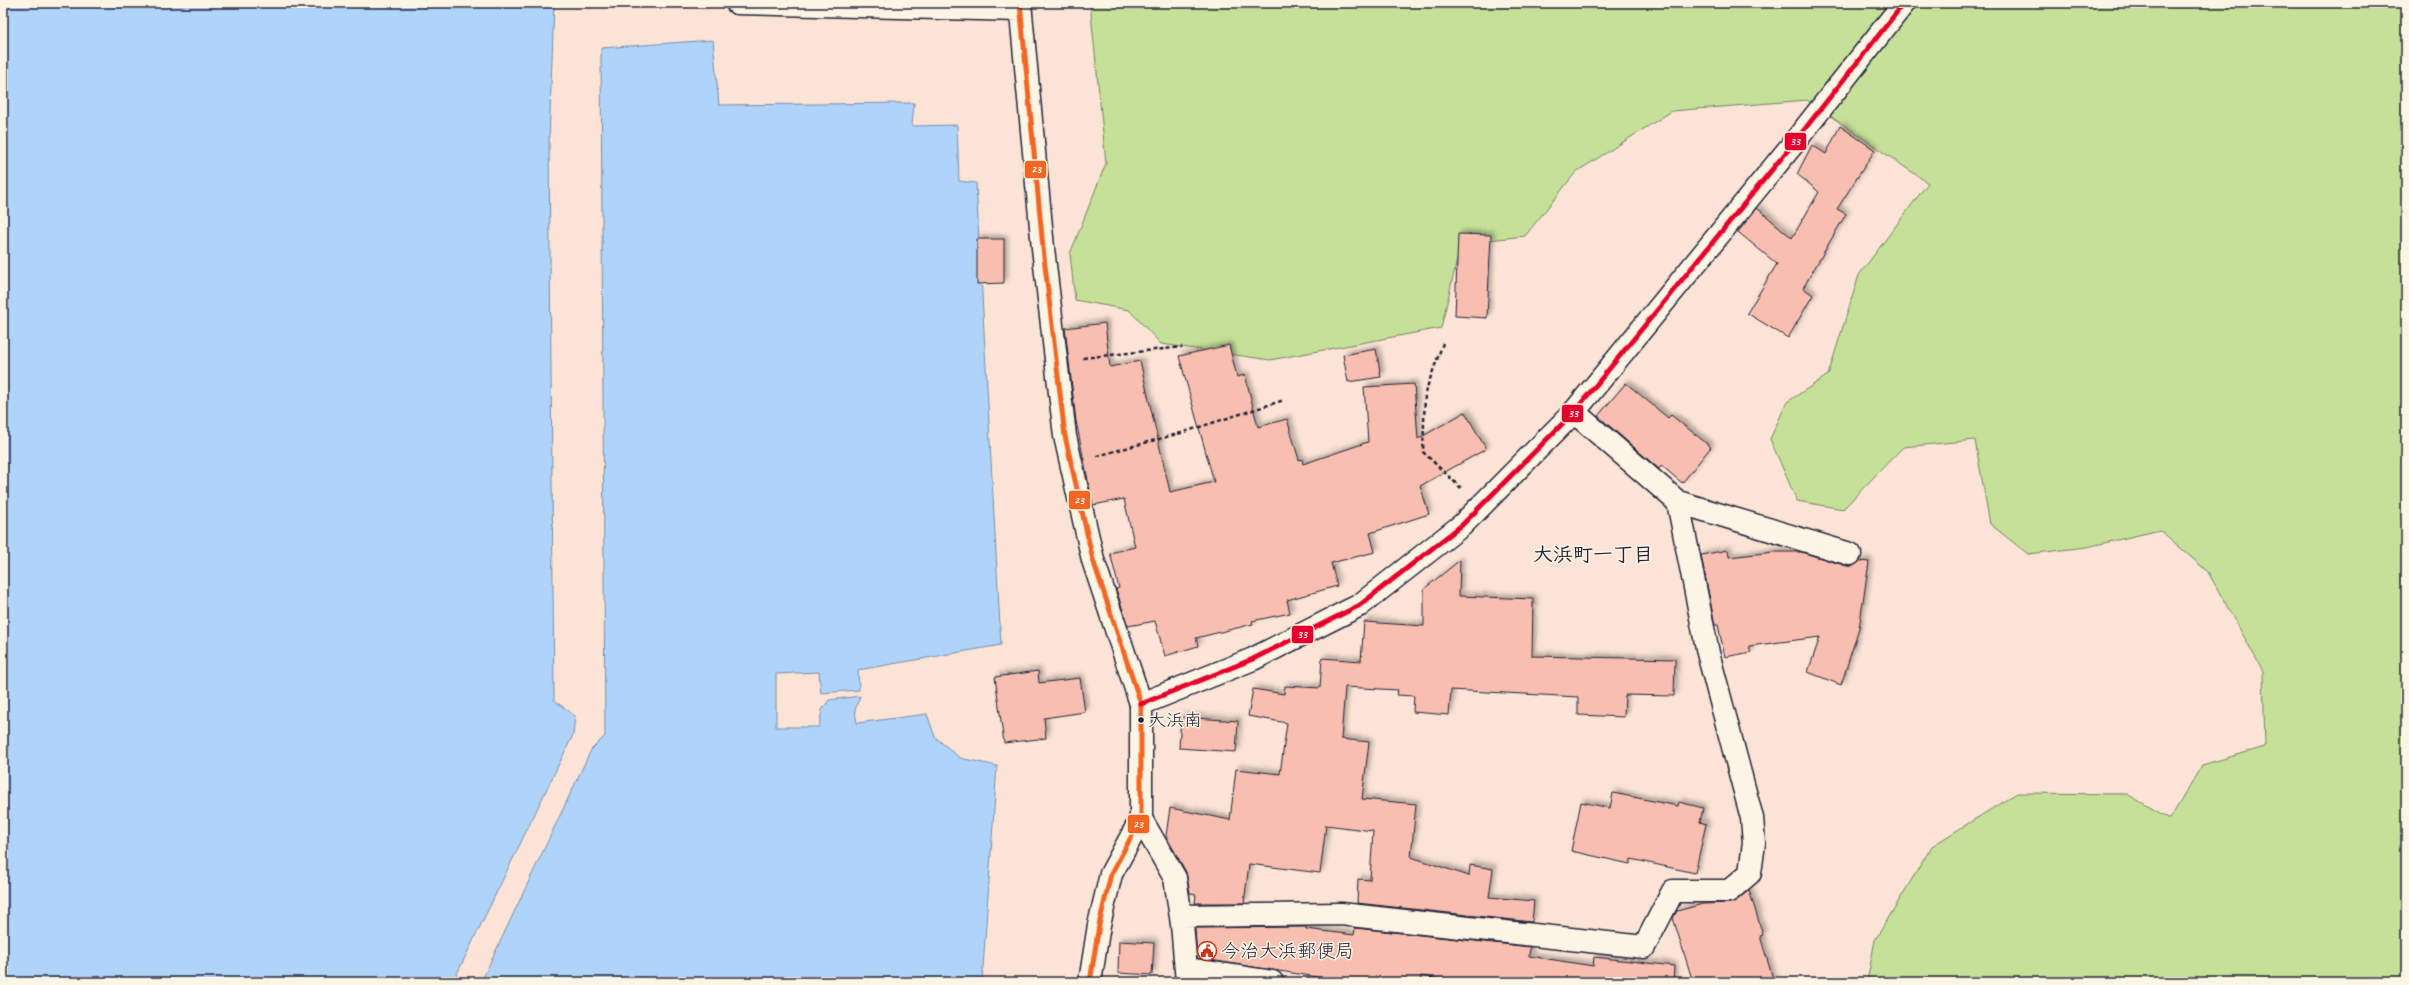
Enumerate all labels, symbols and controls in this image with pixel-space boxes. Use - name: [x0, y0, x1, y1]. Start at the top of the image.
- line badge: 33: [1784, 132, 1807, 151]
- text: 33: [1790, 134, 1801, 148]
- line badge: 23: [1024, 160, 1047, 179]
- text: 23: [1031, 162, 1042, 176]
- line badge: 33: [1561, 404, 1584, 423]
- text: 33: [1568, 406, 1579, 420]
- line badge: 23: [1068, 490, 1091, 510]
- text: 23: [1074, 493, 1085, 507]
- district label: 大浜町一丁目: [1533, 542, 1653, 567]
- line badge: 33: [1291, 625, 1314, 644]
- text: 33: [1297, 627, 1308, 641]
- place label: 大浜南: [1148, 709, 1202, 731]
- marker: 大浜南: [1136, 715, 1146, 725]
- line badge: 23: [1127, 814, 1150, 834]
- text: 23: [1133, 817, 1144, 831]
- place label: 今治大浜郵便局: [1221, 939, 1354, 963]
- public building icon: 今治大浜郵便局: [1196, 940, 1218, 962]

